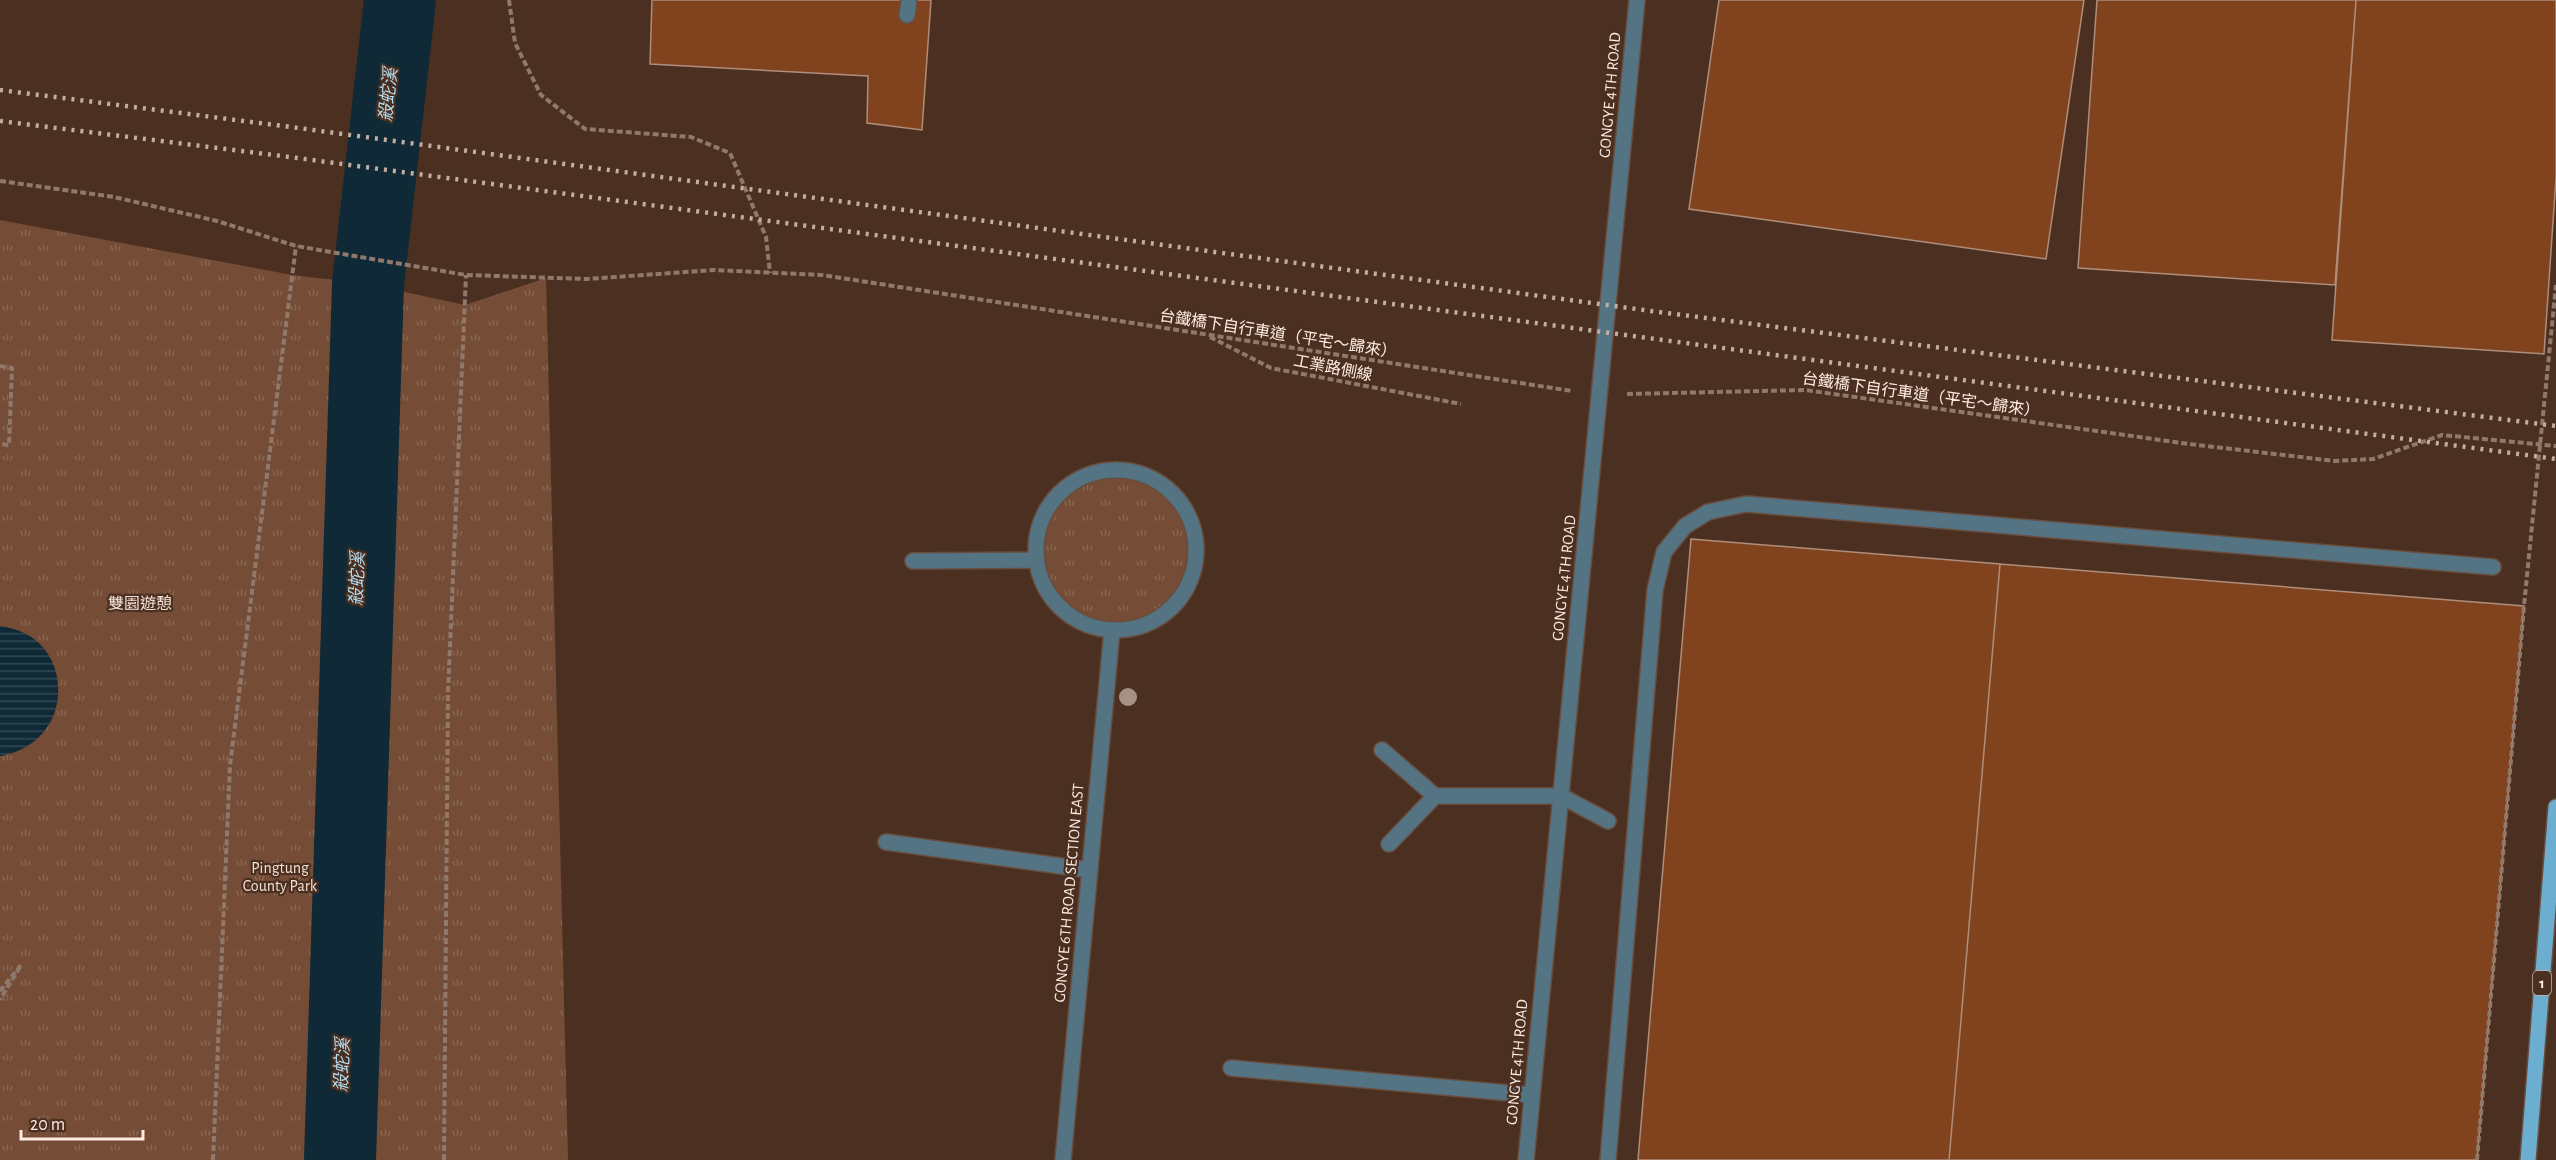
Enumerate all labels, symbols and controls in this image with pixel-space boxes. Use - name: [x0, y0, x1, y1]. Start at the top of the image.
- street label: GONGYE 4TH ROAD: [1597, 31, 1623, 159]
- water label: 殺蛇溪: [375, 64, 401, 123]
- street label: 台鐵橋下自行車道（平宅～歸來）: [1158, 306, 1398, 361]
- street label: 工業路側線: [1292, 352, 1374, 383]
- street label: 台鐵橋下自行車道（平宅～歸來）: [1801, 369, 2041, 420]
- street label: GONGYE 4TH ROAD: [1549, 514, 1579, 642]
- water label: 殺蛇溪: [346, 549, 368, 606]
- park label: 雙園遊憩: [108, 595, 172, 612]
- street label: GONGYE 6TH ROAD SECTION EAST: [1051, 783, 1087, 1003]
- park label: Pingtung County Park: [243, 860, 318, 895]
- road number: 1: [2533, 971, 2551, 995]
- street label: GONGYE 4TH ROAD: [1504, 998, 1530, 1126]
- water label: 殺蛇溪: [331, 1035, 353, 1092]
- scale bar: [21, 1103, 142, 1141]
- text: 20 m: [30, 1116, 65, 1134]

